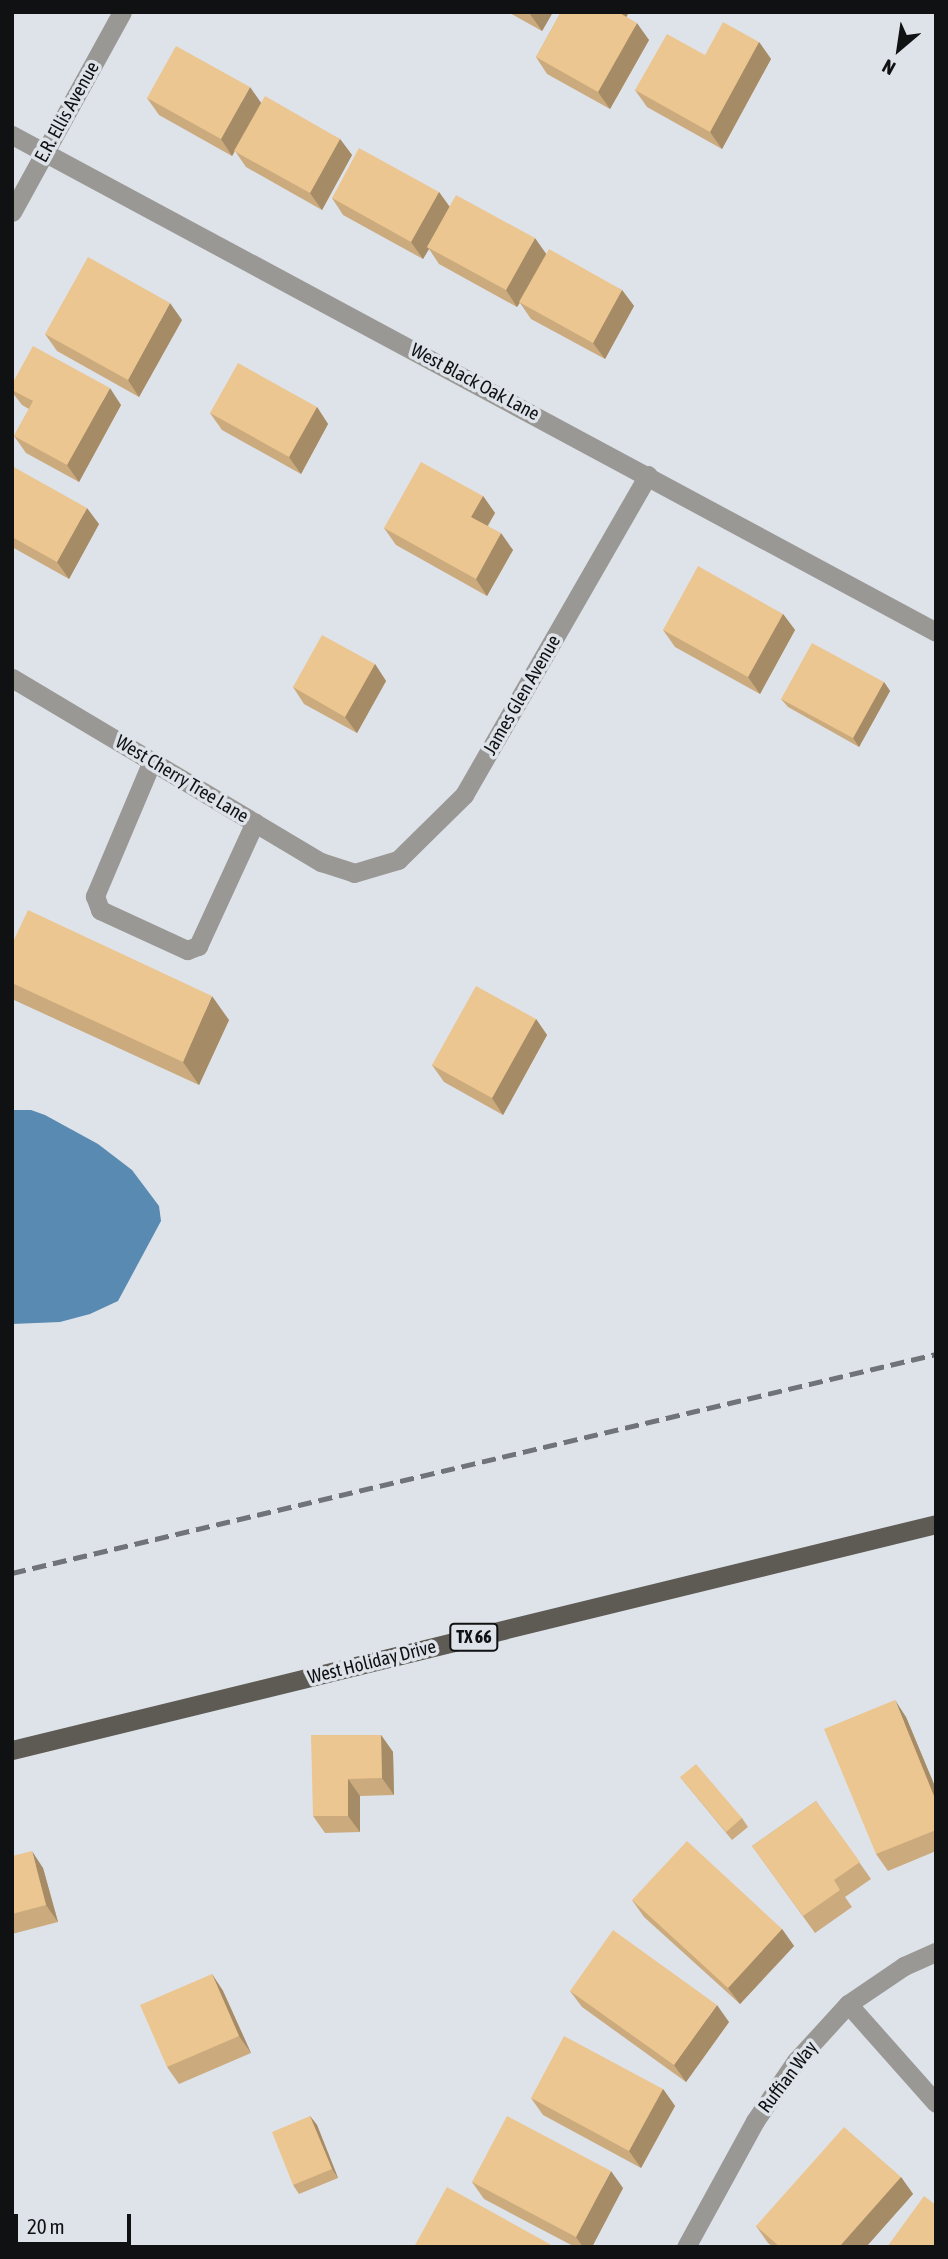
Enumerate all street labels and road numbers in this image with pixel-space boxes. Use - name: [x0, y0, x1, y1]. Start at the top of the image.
- street label: E.R. Ellis Avenue: [30, 58, 104, 166]
- street label: West Black Oak Lane: [407, 339, 543, 425]
- street label: James Glen Avenue: [479, 631, 565, 759]
- street label: West Cherry Tree Lane: [111, 730, 253, 828]
- road number: TX 66: [448, 1622, 500, 1652]
- street label: West Holiday Drive: [306, 1635, 438, 1689]
- street label: Ruffian Way: [754, 2037, 822, 2117]

